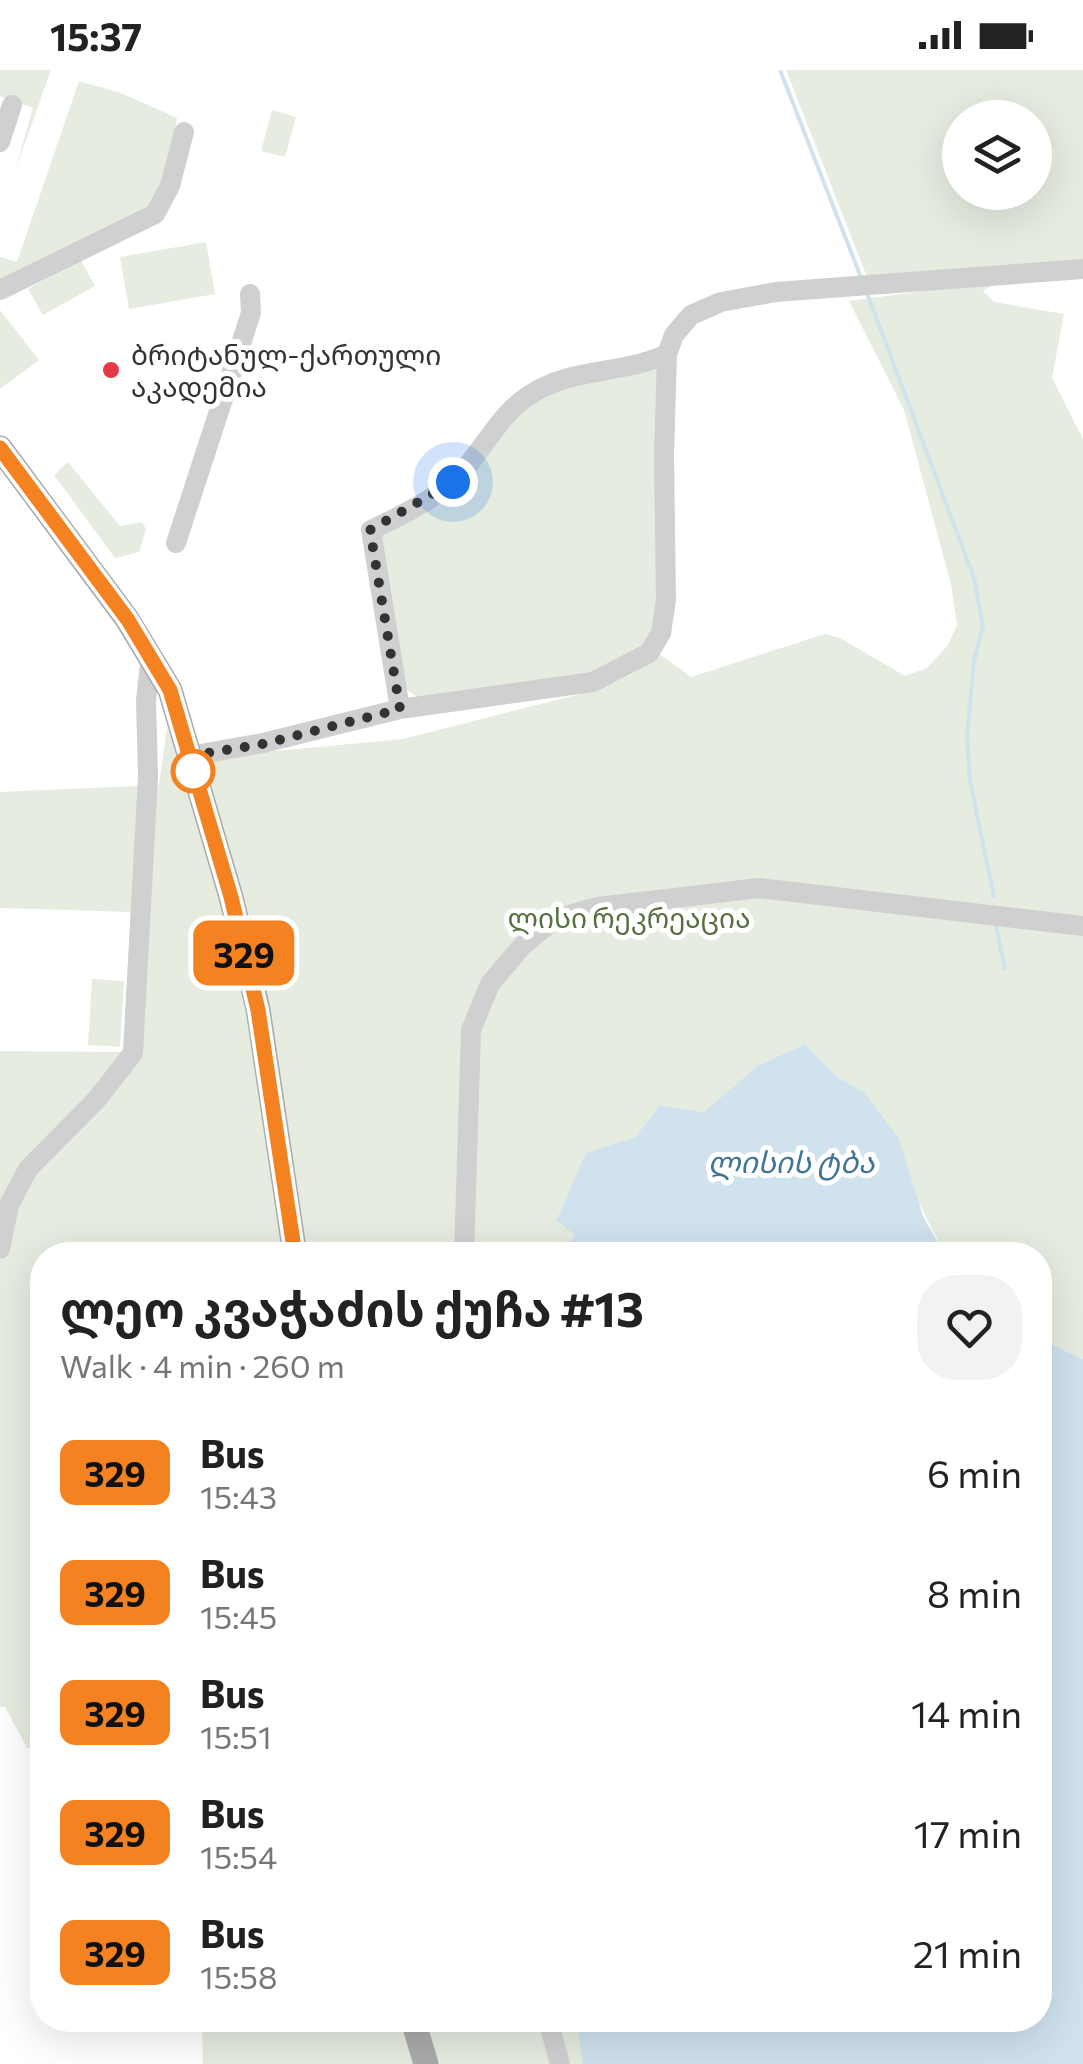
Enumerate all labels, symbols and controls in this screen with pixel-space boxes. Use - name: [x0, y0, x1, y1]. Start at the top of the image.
- text: 15:37: [50, 12, 142, 59]
- map controls: [942, 100, 1052, 210]
- button: layers: [942, 100, 1052, 210]
- place label: ბრიტანულ-ქართული აკადემია: [131, 337, 441, 404]
- marker: ბრიტანულ-ქართული აკადემია: [100, 359, 122, 381]
- your location: [428, 457, 478, 507]
- unlabelled marker: [172, 750, 214, 792]
- park label: ლისი რეკრეაცია: [507, 900, 751, 935]
- line badge: 329: [186, 920, 302, 986]
- text: 329: [213, 932, 275, 975]
- water label: ლისის ტბა: [708, 1142, 875, 1181]
- button: heart: [917, 1275, 1022, 1380]
- text: ლეო კვაჭაძის ქუჩა #13: [60, 1278, 644, 1337]
- text: Walk · 4 min · 260 m: [60, 1345, 345, 1385]
- text: Bus: [200, 1429, 265, 1476]
- text: 6 min: [927, 1449, 1022, 1496]
- text: 329: [84, 1451, 146, 1494]
- text: 15:43: [200, 1476, 277, 1516]
- text: Bus: [200, 1549, 265, 1596]
- text: 8 min: [927, 1569, 1022, 1616]
- text: 329: [84, 1571, 146, 1614]
- text: 15:45: [200, 1596, 277, 1636]
- text: Bus: [200, 1669, 265, 1716]
- text: 14 min: [911, 1689, 1022, 1736]
- text: 329: [84, 1691, 146, 1734]
- text: 15:51: [200, 1716, 272, 1756]
- text: Bus: [200, 1789, 265, 1836]
- text: 17 min: [914, 1809, 1022, 1856]
- text: 329: [84, 1811, 146, 1854]
- text: 15:54: [200, 1836, 277, 1876]
- text: Bus: [200, 1909, 265, 1956]
- text: 21 min: [913, 1929, 1022, 1976]
- text: 329: [84, 1931, 146, 1974]
- text: 15:58: [200, 1956, 277, 1996]

